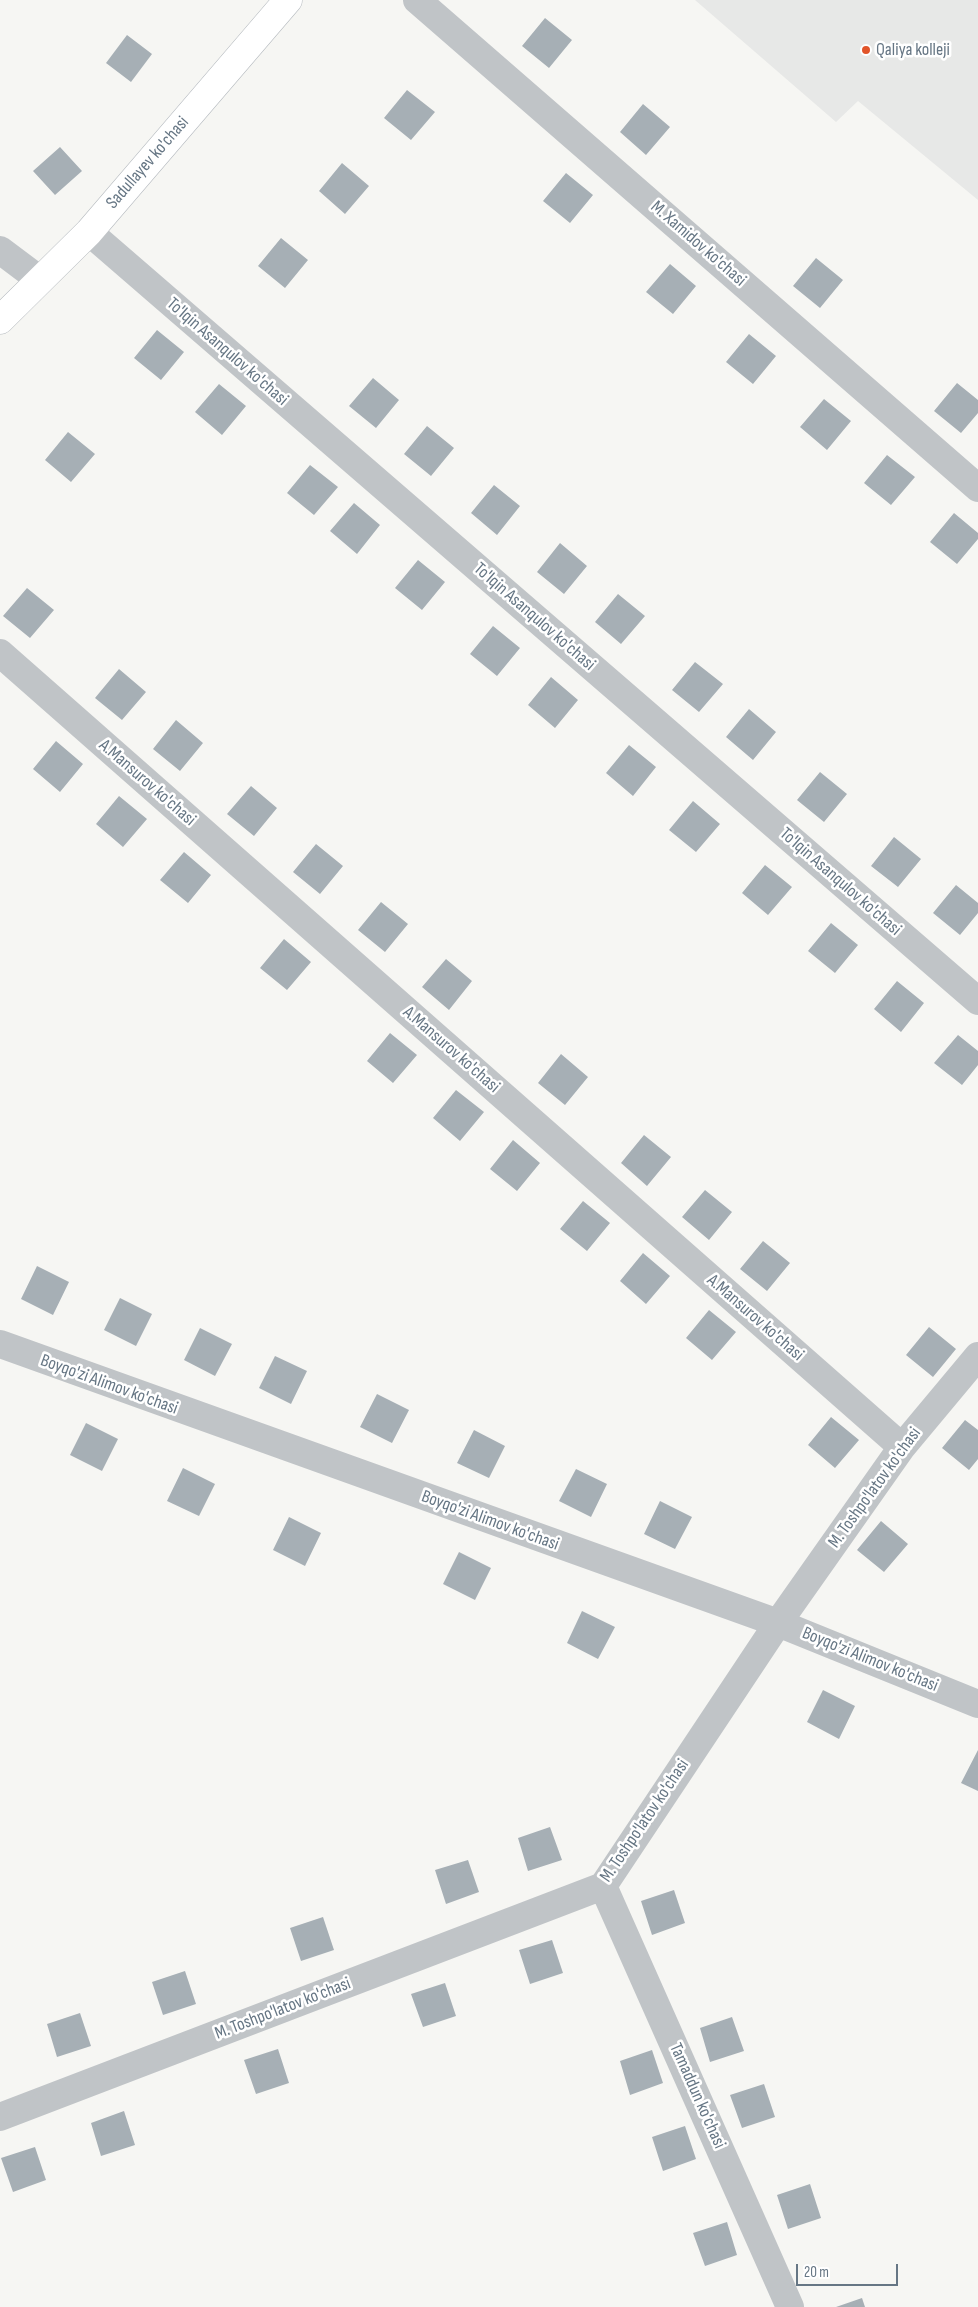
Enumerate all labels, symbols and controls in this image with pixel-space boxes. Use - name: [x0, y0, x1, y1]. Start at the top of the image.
- place label: Qaliya kolleji: [876, 39, 950, 61]
- marker: Qaliya kolleji: [860, 44, 872, 56]
- street label: Sadullayev ko'chasi: [102, 112, 194, 214]
- street label: M. Xamidov ko'chasi: [646, 197, 750, 291]
- street label: To'lqin Asanqulov ko'chasi: [162, 293, 292, 411]
- street label: To'lqin Asanqulov ko'chasi: [469, 558, 599, 676]
- street label: A.Mansurov ko'chasi: [94, 735, 200, 831]
- street label: To'lqin Asanqulov ko'chasi: [775, 823, 905, 941]
- street label: A.Mansurov ko'chasi: [398, 1002, 504, 1098]
- street label: A.Mansurov ko'chasi: [702, 1270, 808, 1366]
- street label: Boyqo'zi Alimov ko'chasi: [37, 1350, 181, 1420]
- street label: M. Toshpo'latov ko'chasi: [824, 1423, 926, 1553]
- street label: Boyqo'zi Alimov ko'chasi: [418, 1486, 562, 1556]
- street label: Boyqo'zi Alimov ko'chasi: [799, 1623, 941, 1697]
- street label: M. Toshpo'latov ko'chasi: [596, 1755, 694, 1887]
- street label: M. Toshpo'latov ko'chasi: [212, 1973, 354, 2045]
- street label: Tamaddun ko'chasi: [664, 2040, 730, 2152]
- scale bar: [798, 2254, 900, 2286]
- text: 20 m: [804, 2263, 829, 2282]

